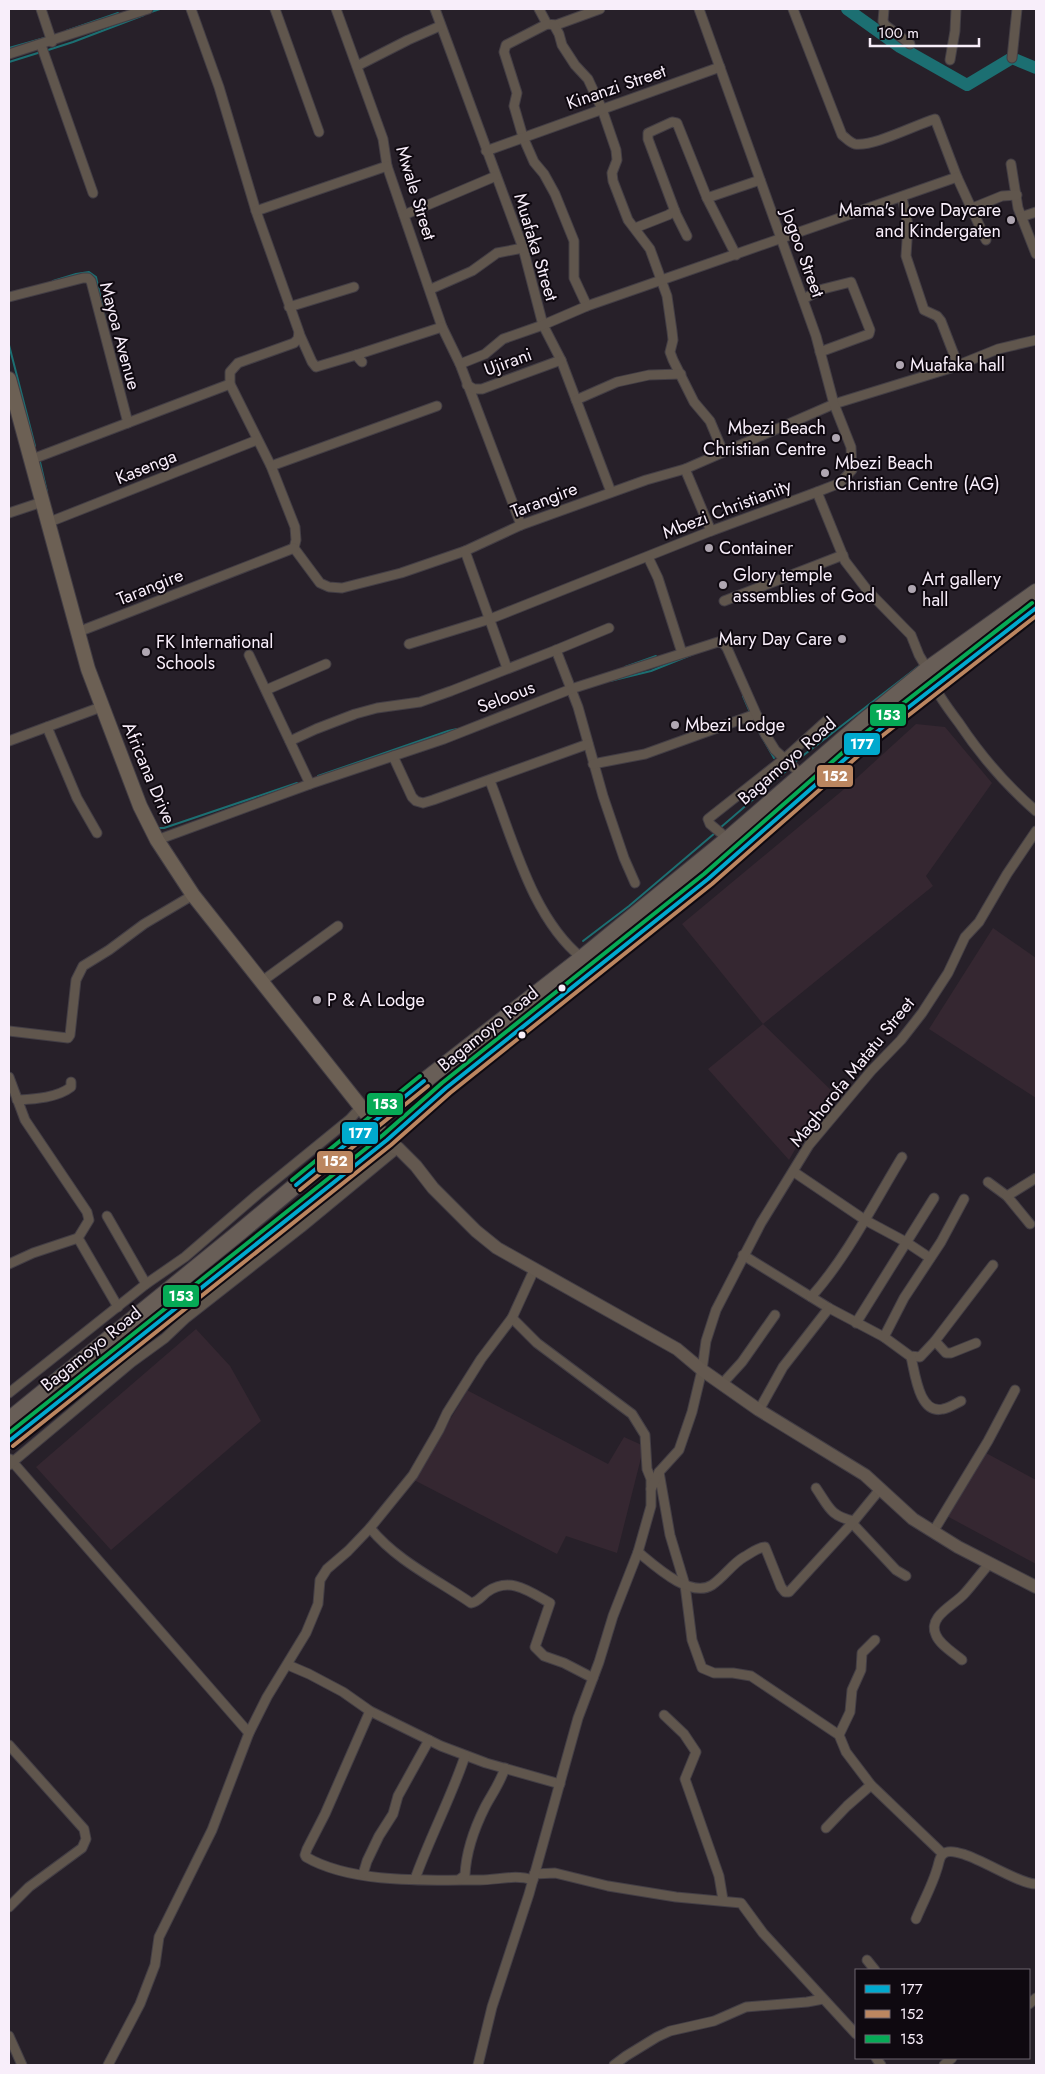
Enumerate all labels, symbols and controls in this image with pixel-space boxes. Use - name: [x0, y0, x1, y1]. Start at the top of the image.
- scale bar: [870, 15, 979, 47]
- text: 100 m: [878, 22, 919, 44]
- street label: Kinanzi Street: [563, 58, 670, 116]
- street label: Mwale Street: [389, 143, 443, 244]
- street label: Muafaka Street: [507, 190, 565, 305]
- place label: Mama's Love Daycare and Kindergaten: [839, 197, 1001, 244]
- street label: Jogoo Street: [774, 203, 831, 301]
- marker: Mama's Love Daycare and Kindergaten: [1005, 214, 1017, 226]
- street label: Mayoa Avenue: [93, 279, 147, 393]
- street label: Ujirani: [480, 341, 536, 383]
- place label: Muafaka hall: [910, 352, 1005, 378]
- marker: Muafaka hall: [894, 359, 906, 371]
- place label: Mbezi Beach Christian Centre: [703, 415, 826, 462]
- marker: Mbezi Beach Christian Centre: [830, 432, 842, 444]
- street label: Kasenga: [112, 443, 180, 491]
- place label: Mbezi Beach Christian Centre (AG): [835, 450, 1000, 497]
- marker: Mbezi Beach Christian Centre (AG): [819, 467, 831, 479]
- street label: Mbezi Christianity: [659, 472, 795, 546]
- street label: Tarangire: [507, 475, 581, 525]
- place label: Container: [719, 535, 794, 561]
- marker: Container: [703, 542, 715, 554]
- street label: Tarangire: [113, 562, 187, 612]
- place label: Glory temple assemblies of God: [733, 562, 875, 609]
- place label: Art gallery hall: [922, 566, 1001, 613]
- marker: Glory temple assemblies of God: [717, 579, 729, 591]
- marker: Art gallery hall: [906, 583, 918, 595]
- place label: Mary Day Care: [718, 626, 832, 652]
- place label: FK International Schools: [156, 629, 273, 676]
- marker: Mary Day Care: [836, 633, 848, 645]
- marker: FK International Schools: [140, 646, 152, 658]
- street label: Seloous: [474, 674, 538, 720]
- line badge: 153: [869, 703, 907, 727]
- text: 153: [876, 705, 901, 725]
- street label: Bagamoyo Road: [732, 711, 842, 811]
- place label: Mbezi Lodge: [685, 712, 785, 738]
- street label: Africana Drive: [116, 718, 182, 828]
- marker: Mbezi Lodge: [669, 719, 681, 731]
- line badge: 177: [843, 732, 881, 756]
- text: 177: [850, 734, 875, 754]
- line badge: 152: [816, 764, 854, 788]
- text: 152: [822, 766, 848, 786]
- street label: Bagamoyo Road: [432, 980, 544, 1078]
- unlabelled marker: [557, 983, 567, 993]
- place label: P & A Lodge: [327, 987, 425, 1013]
- street label: Maghorofa Matatu Street: [783, 991, 921, 1152]
- marker: P & A Lodge: [311, 994, 323, 1006]
- unlabelled marker: [517, 1030, 527, 1040]
- line badge: 153: [366, 1092, 404, 1116]
- text: 153: [373, 1094, 398, 1114]
- line badge: 177: [341, 1121, 379, 1145]
- text: 177: [348, 1123, 373, 1143]
- line badge: 152: [316, 1150, 354, 1174]
- text: 152: [322, 1151, 348, 1171]
- line badge: 153: [162, 1284, 200, 1308]
- text: 153: [169, 1286, 194, 1306]
- street label: Bagamoyo Road: [35, 1300, 147, 1398]
- legend: [855, 1969, 1030, 2059]
- text: 177: [900, 1978, 923, 2000]
- text: 152: [900, 2003, 924, 2025]
- text: 153: [900, 2028, 923, 2050]

